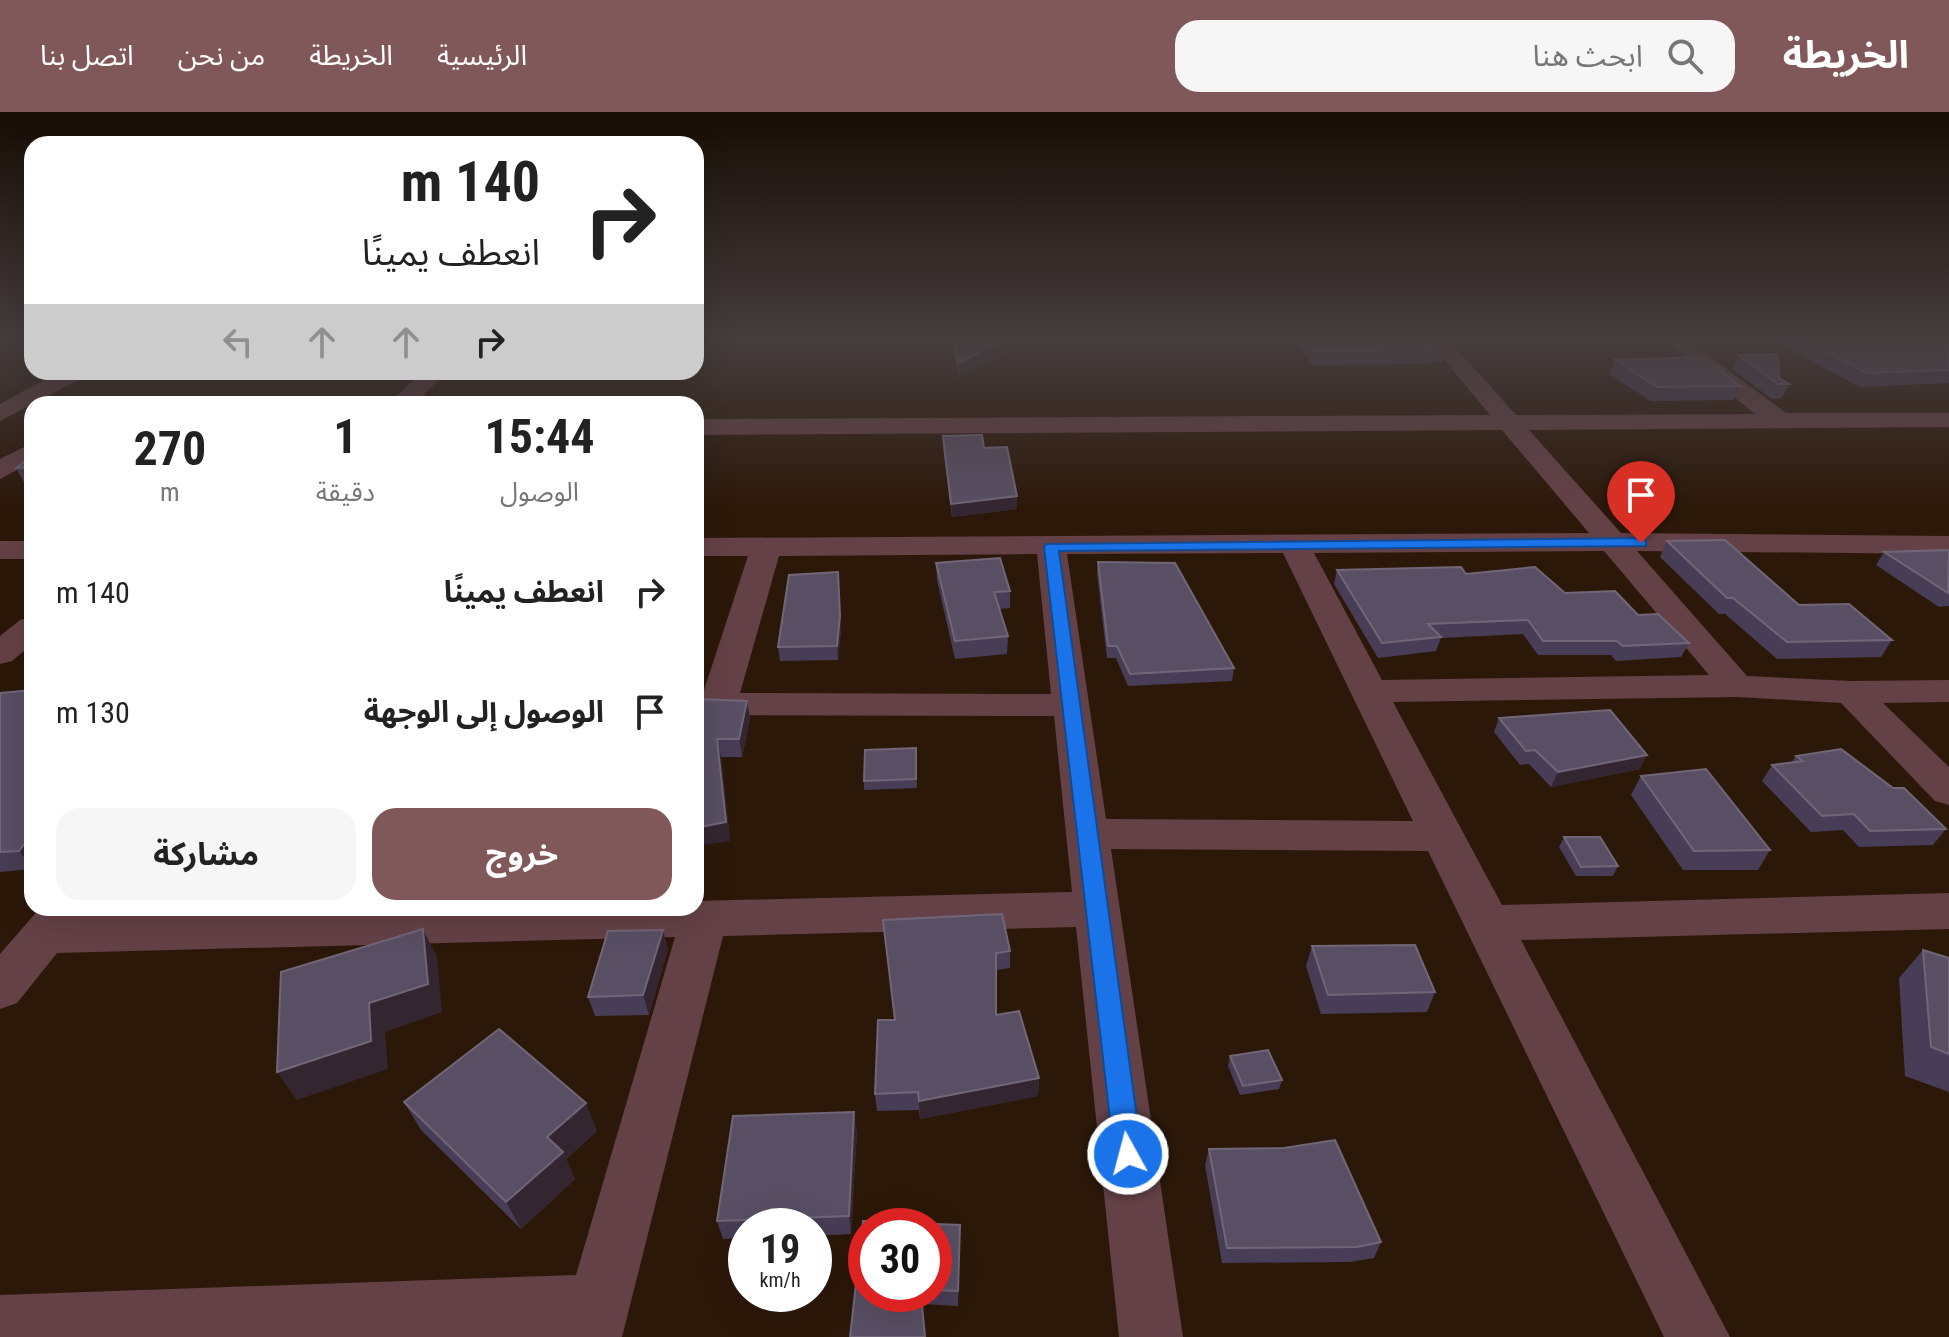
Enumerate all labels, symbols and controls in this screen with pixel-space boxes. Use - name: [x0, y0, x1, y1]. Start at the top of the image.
- search box: [1175, 20, 1735, 92]
- text: الخريطة: [1783, 33, 1909, 77]
- icon: search: [1663, 34, 1707, 78]
- text: ابحث هنا: [1533, 38, 1643, 73]
- text: اتصل بنا: [40, 39, 134, 72]
- text: من نحن: [178, 39, 265, 72]
- text: الخريطة: [309, 39, 393, 72]
- text: الرئيسية: [437, 39, 527, 72]
- text: 140 m: [401, 149, 540, 215]
- icon: right: [568, 168, 672, 272]
- text: انعطف يمينًا: [362, 232, 540, 274]
- icon: left: [216, 320, 260, 364]
- icon: ahead: [300, 320, 344, 364]
- icon: ahead: [384, 320, 428, 364]
- icon: right: [468, 320, 512, 364]
- text: 1: [333, 408, 357, 465]
- text: 15:44: [484, 408, 595, 465]
- text: 270: [133, 420, 206, 477]
- pin: [1607, 461, 1675, 543]
- icon: arrive: [1619, 473, 1663, 517]
- text: m: [160, 477, 180, 507]
- text: دقيقة: [316, 477, 375, 507]
- text: الوصول: [500, 477, 579, 507]
- icon: right: [628, 570, 672, 614]
- text: انعطف يمينًا: [444, 574, 604, 609]
- text: 140 m: [56, 575, 130, 610]
- icon: arrive: [628, 690, 672, 734]
- text: الوصول إلى الوجهة: [364, 694, 604, 729]
- text: 130 m: [56, 695, 130, 730]
- button: مشاركة: [56, 808, 356, 900]
- button: خروج: [372, 808, 672, 900]
- position arrow: [1086, 1112, 1170, 1196]
- speed limit sign: 30: [848, 1208, 952, 1312]
- text: 19: [760, 1226, 800, 1273]
- text: km/h: [759, 1268, 801, 1292]

